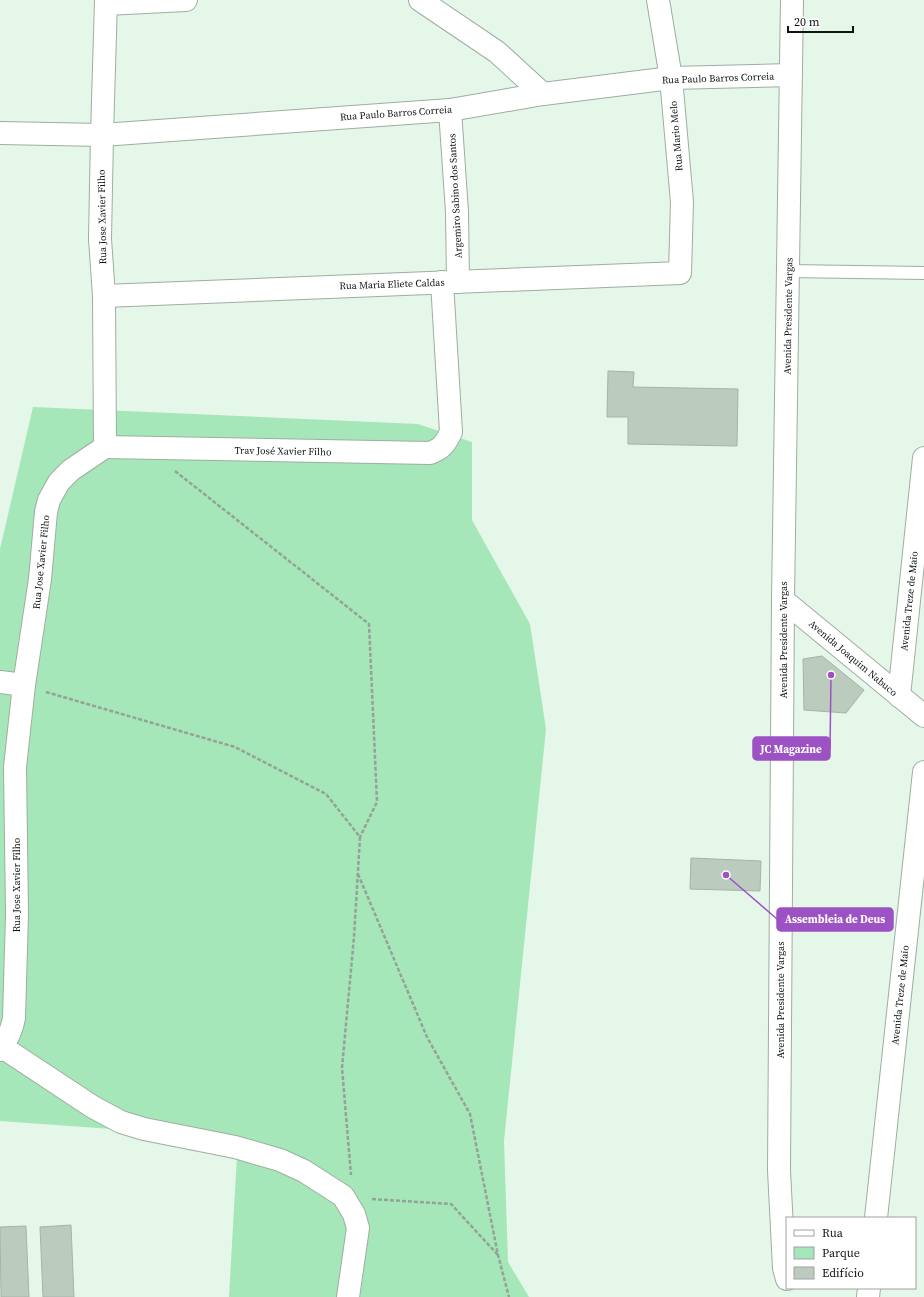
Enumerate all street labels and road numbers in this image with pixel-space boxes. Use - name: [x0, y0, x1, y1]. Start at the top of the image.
- street label: Rua Paulo Barros Correia: [662, 70, 775, 86]
- street label: Rua Mario Melo: [666, 100, 686, 172]
- street label: Rua Paulo Barros Correia: [339, 103, 453, 123]
- street label: Argemiro Sabino dos Santos: [445, 133, 465, 259]
- street label: Rua Jose Xavier Filho: [95, 169, 109, 264]
- street label: Avenida Presidente Vargas: [780, 257, 796, 375]
- street label: Rua Maria Eliete Caldas: [339, 276, 445, 292]
- street label: Trav José Xavier Filho: [234, 444, 332, 458]
- street label: Rua Jose Xavier Filho: [30, 514, 52, 610]
- street label: Avenida Treze de Maio: [897, 550, 921, 652]
- street label: Avenida Presidente Vargas: [777, 581, 790, 699]
- street label: Avenida Joaquim Nabuco: [806, 617, 900, 699]
- street label: Rua Jose Xavier Filho: [10, 837, 23, 932]
- street label: Avenida Presidente Vargas: [774, 941, 787, 1059]
- street label: Avenida Treze de Maio: [888, 944, 912, 1046]

